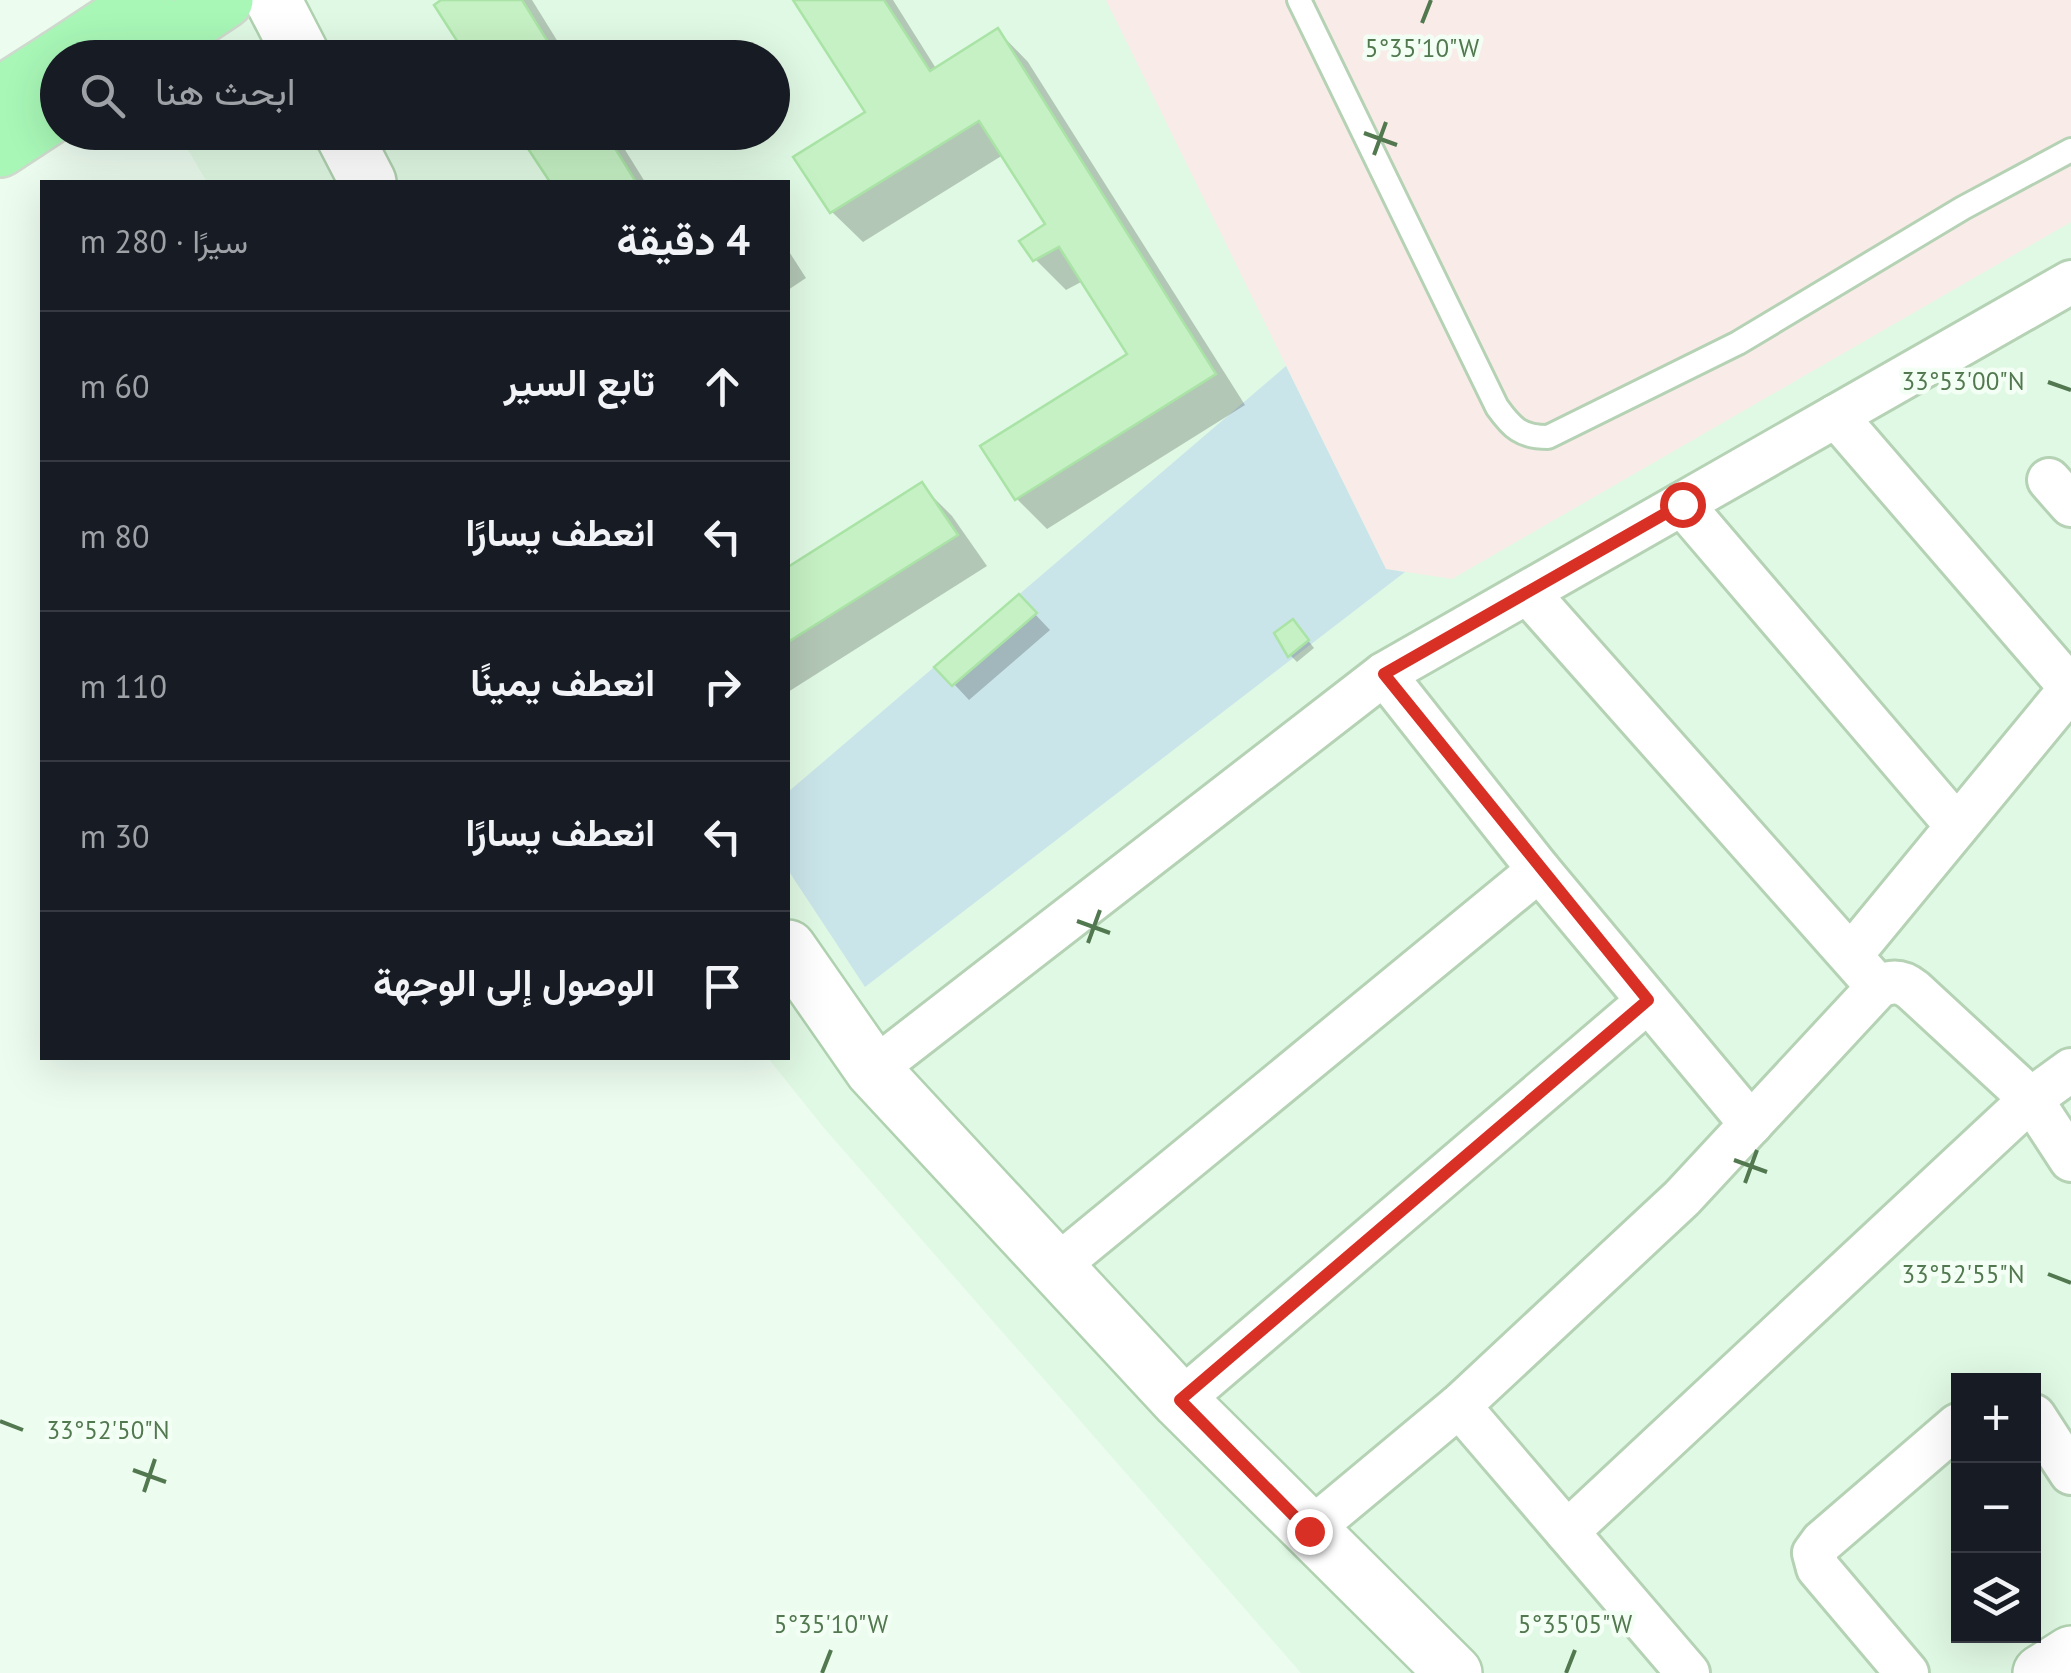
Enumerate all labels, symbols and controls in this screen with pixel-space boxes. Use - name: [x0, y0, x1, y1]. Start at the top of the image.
- text: 5°35'10"W: [1365, 32, 1479, 64]
- search box: [40, 40, 790, 150]
- text: ابحث هنا: [155, 66, 296, 115]
- icon: search: [75, 68, 130, 123]
- text: 4 دقيقة: [617, 212, 750, 267]
- text: سيرًا · 280 m: [80, 220, 248, 262]
- text: تابع السير: [504, 357, 655, 406]
- icon: ahead: [695, 359, 750, 414]
- text: 60 m: [80, 365, 149, 407]
- text: 33°53'00"N: [1901, 365, 2025, 397]
- route start: [1660, 482, 1706, 528]
- text: انعطف يسارًا: [466, 507, 655, 556]
- icon: left: [695, 509, 750, 564]
- text: 80 m: [80, 515, 149, 557]
- text: انعطف يمينًا: [470, 657, 655, 706]
- icon: right: [695, 659, 750, 714]
- text: 110 m: [80, 665, 167, 707]
- text: انعطف يسارًا: [466, 807, 655, 856]
- icon: left: [695, 809, 750, 864]
- text: 30 m: [80, 815, 149, 857]
- text: الوصول إلى الوجهة: [373, 957, 655, 1006]
- icon: arrive: [695, 959, 750, 1014]
- text: 33°52'55"N: [1901, 1258, 2025, 1290]
- map controls: [1951, 1373, 2041, 1643]
- button: +: [1951, 1373, 2041, 1463]
- text: 33°52'50"N: [46, 1414, 170, 1446]
- button: −: [1951, 1463, 2041, 1553]
- route end: [1287, 1509, 1333, 1555]
- button: layers: [1951, 1553, 2041, 1643]
- text: 5°35'10"W: [774, 1608, 888, 1640]
- text: 5°35'05"W: [1518, 1608, 1632, 1640]

